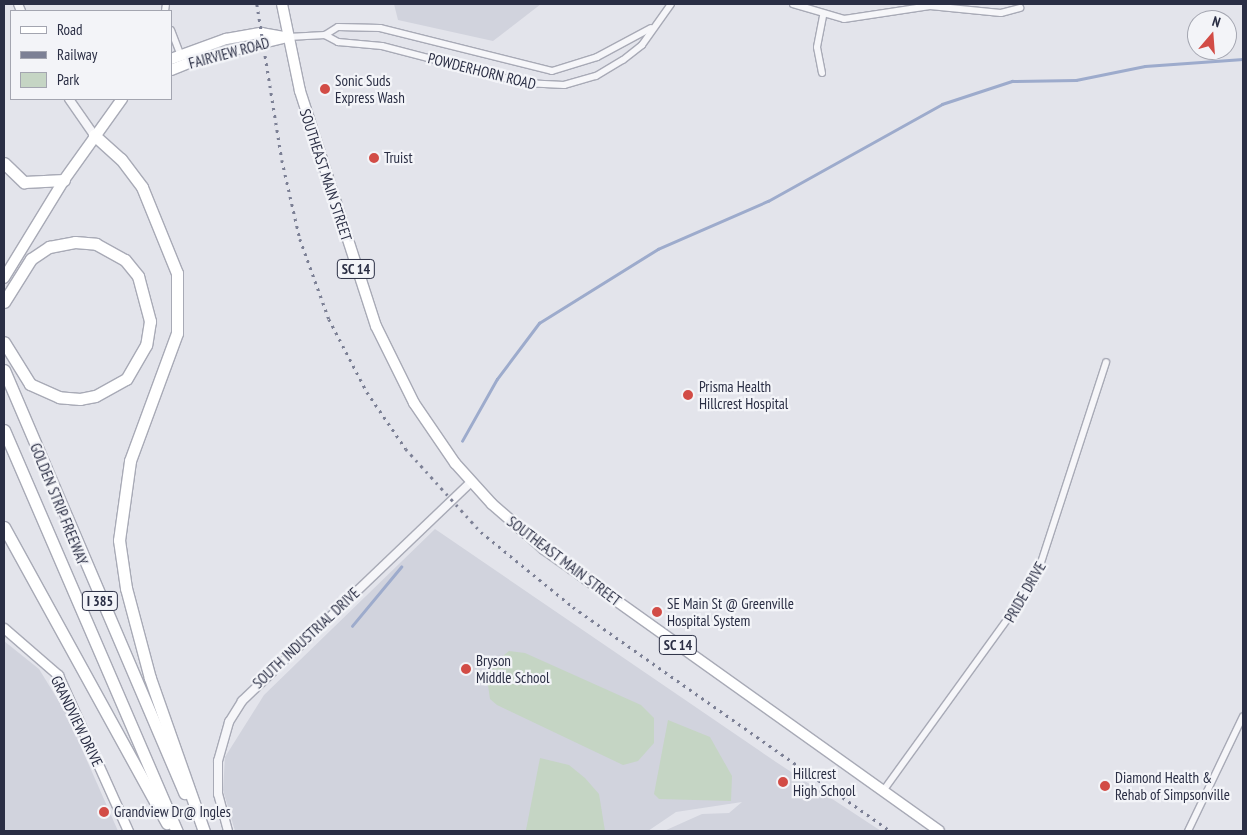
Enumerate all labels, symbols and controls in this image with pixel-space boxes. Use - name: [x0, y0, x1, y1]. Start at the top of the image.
- legend: [10, 10, 172, 100]
- north arrow: [1187, 10, 1237, 60]
- text: N: [1210, 12, 1223, 31]
- text: Road: [57, 20, 83, 39]
- street label: FAIRVIEW ROAD: [186, 34, 272, 72]
- text: Railway: [57, 45, 97, 64]
- street label: POWDERHORN ROAD: [426, 49, 538, 93]
- text: Park: [57, 70, 79, 89]
- place label: Sonic Suds Express Wash: [335, 71, 405, 106]
- marker: Sonic Suds Express Wash: [319, 83, 331, 95]
- street label: SOUTHEAST MAIN STREET: [296, 106, 356, 244]
- place label: Truist: [384, 149, 412, 167]
- marker: Truist: [368, 152, 380, 164]
- road number: SC 14: [336, 258, 376, 280]
- place label: Prisma Health Hillcrest Hospital: [699, 377, 788, 412]
- marker: Prisma Health Hillcrest Hospital: [681, 388, 695, 402]
- street label: GOLDEN STRIP FREEWAY: [26, 440, 92, 568]
- street label: SOUTHEAST MAIN STREET: [503, 512, 625, 610]
- street label: PRIDE DRIVE: [1000, 559, 1050, 625]
- street label: SOUTH INDUSTRIAL DRIVE: [249, 584, 363, 692]
- road number: I 385: [81, 590, 119, 612]
- place label: SE Main St @ Greenville Hospital System: [667, 594, 794, 629]
- marker: SE Main St @ Greenville Hospital System: [651, 606, 663, 618]
- road number: SC 14: [658, 634, 698, 656]
- place label: Bryson Middle School: [476, 651, 549, 686]
- marker: Bryson Middle School: [460, 663, 472, 675]
- street label: GRANDVIEW DRIVE: [47, 673, 107, 769]
- place label: Hillcrest High School: [793, 764, 855, 799]
- place label: Diamond Health & Rehab of Simpsonville: [1115, 768, 1230, 803]
- marker: Hillcrest High School: [777, 776, 789, 788]
- marker: Diamond Health & Rehab of Simpsonville: [1099, 780, 1111, 792]
- place label: Grandview Dr@ Ingles: [114, 803, 231, 821]
- marker: Grandview Dr@ Ingles: [98, 806, 110, 818]

